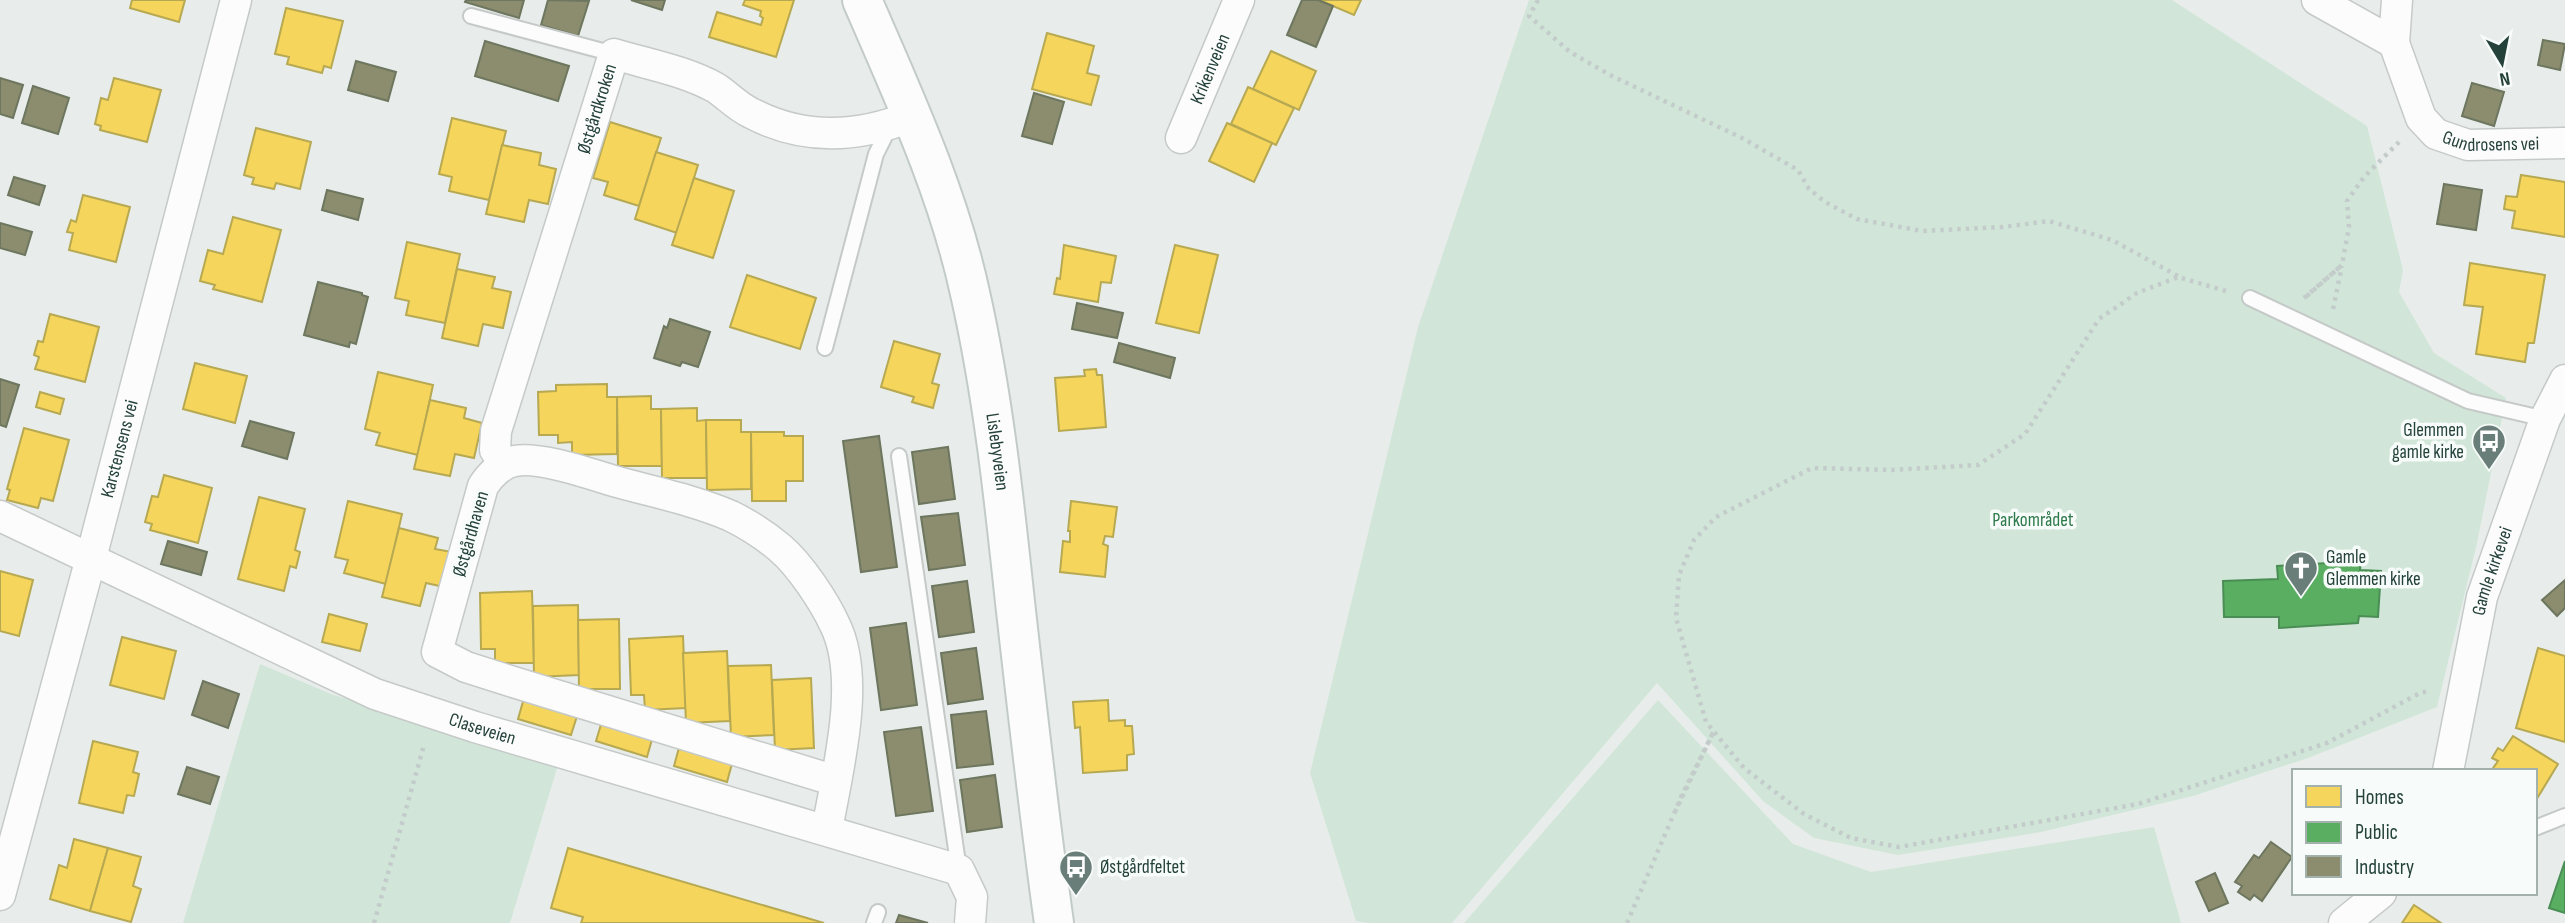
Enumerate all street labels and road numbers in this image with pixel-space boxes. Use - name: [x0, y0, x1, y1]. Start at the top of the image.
- street label: Krikenveien: [1185, 30, 1235, 108]
- street label: Østgårdkroken: [572, 61, 622, 156]
- street label: Gundrosens vei: [2439, 126, 2539, 157]
- street label: Karstensens vei: [96, 397, 143, 500]
- street label: Lislebyveien: [981, 412, 1014, 492]
- street label: Østgårdhaven: [448, 489, 494, 579]
- street label: Gamle kirkevei: [2467, 524, 2517, 617]
- street label: Claseveien: [446, 708, 518, 750]

